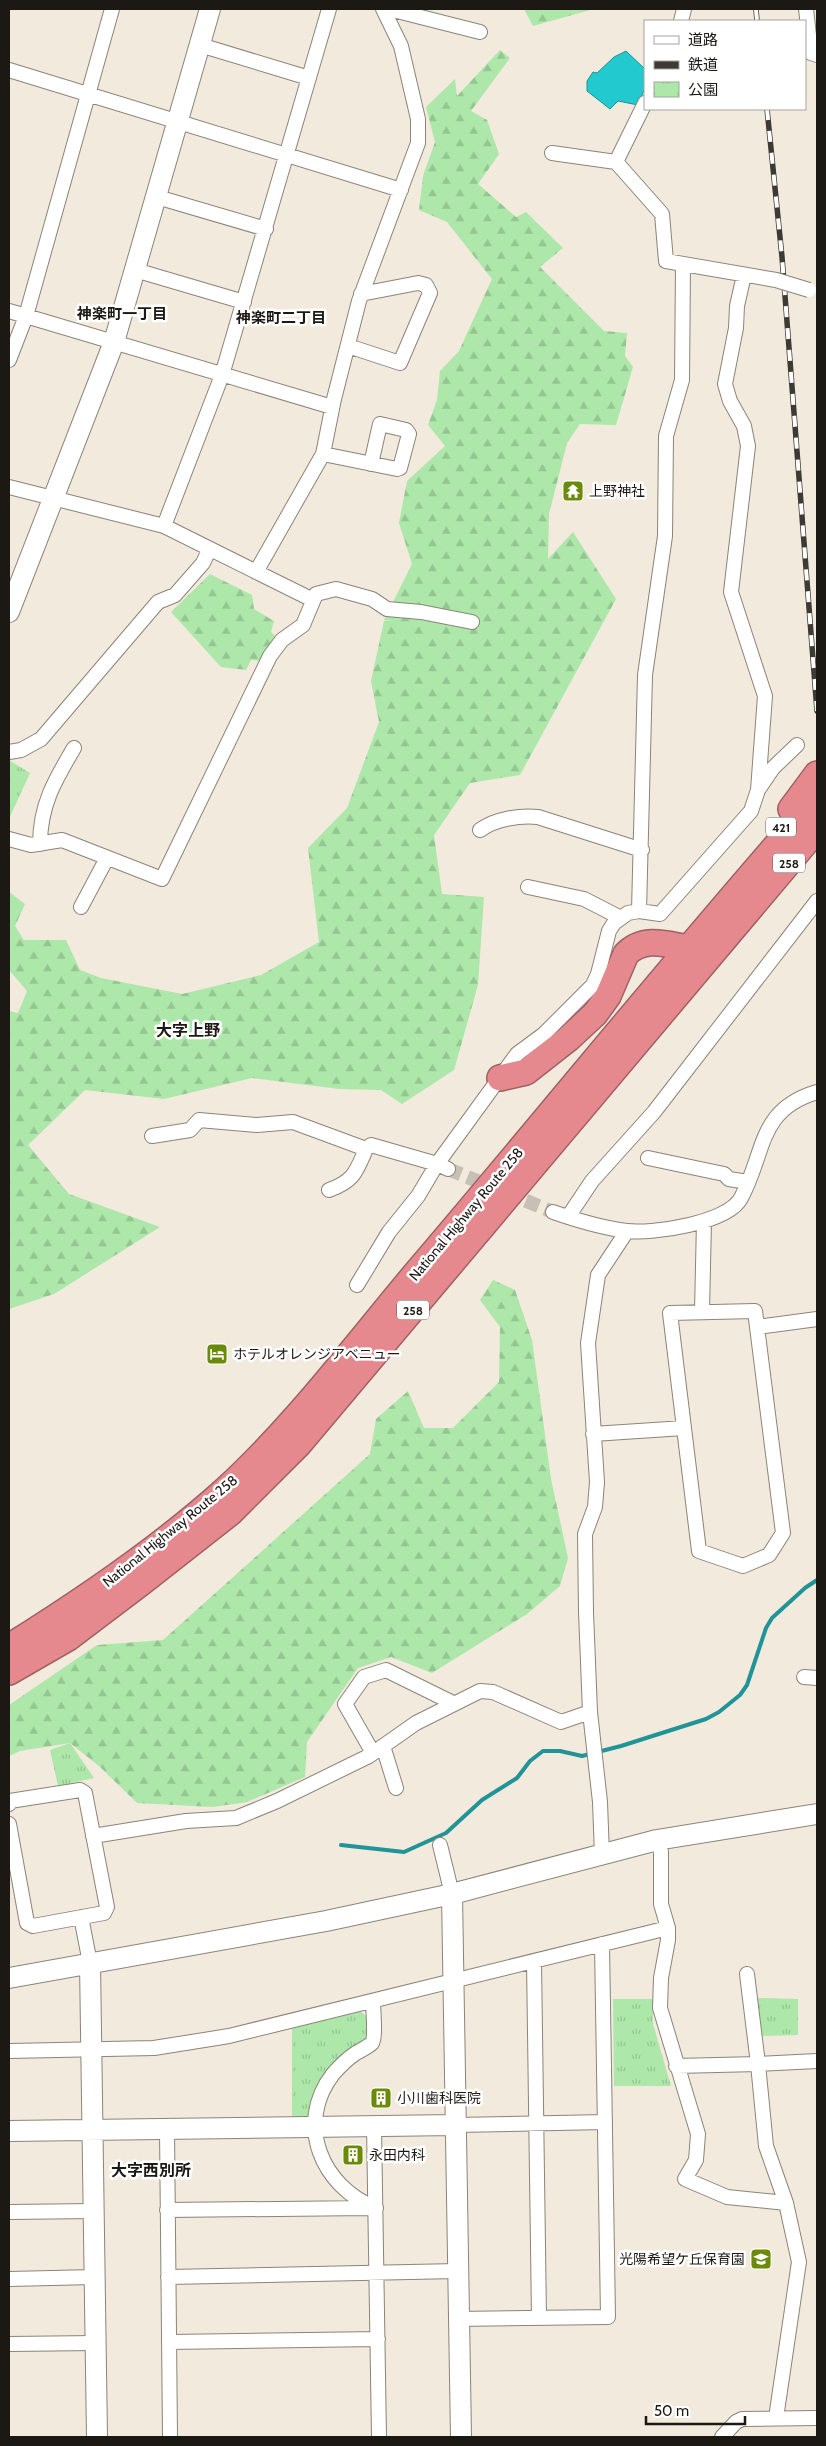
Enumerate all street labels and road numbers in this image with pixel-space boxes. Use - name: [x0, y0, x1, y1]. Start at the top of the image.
- road number: 421: [766, 818, 796, 836]
- road number: 258: [773, 854, 805, 872]
- street label: National Highway Route 258: [405, 1144, 527, 1284]
- road number: 258: [397, 1300, 429, 1320]
- street label: National Highway Route 258: [99, 1471, 241, 1591]

